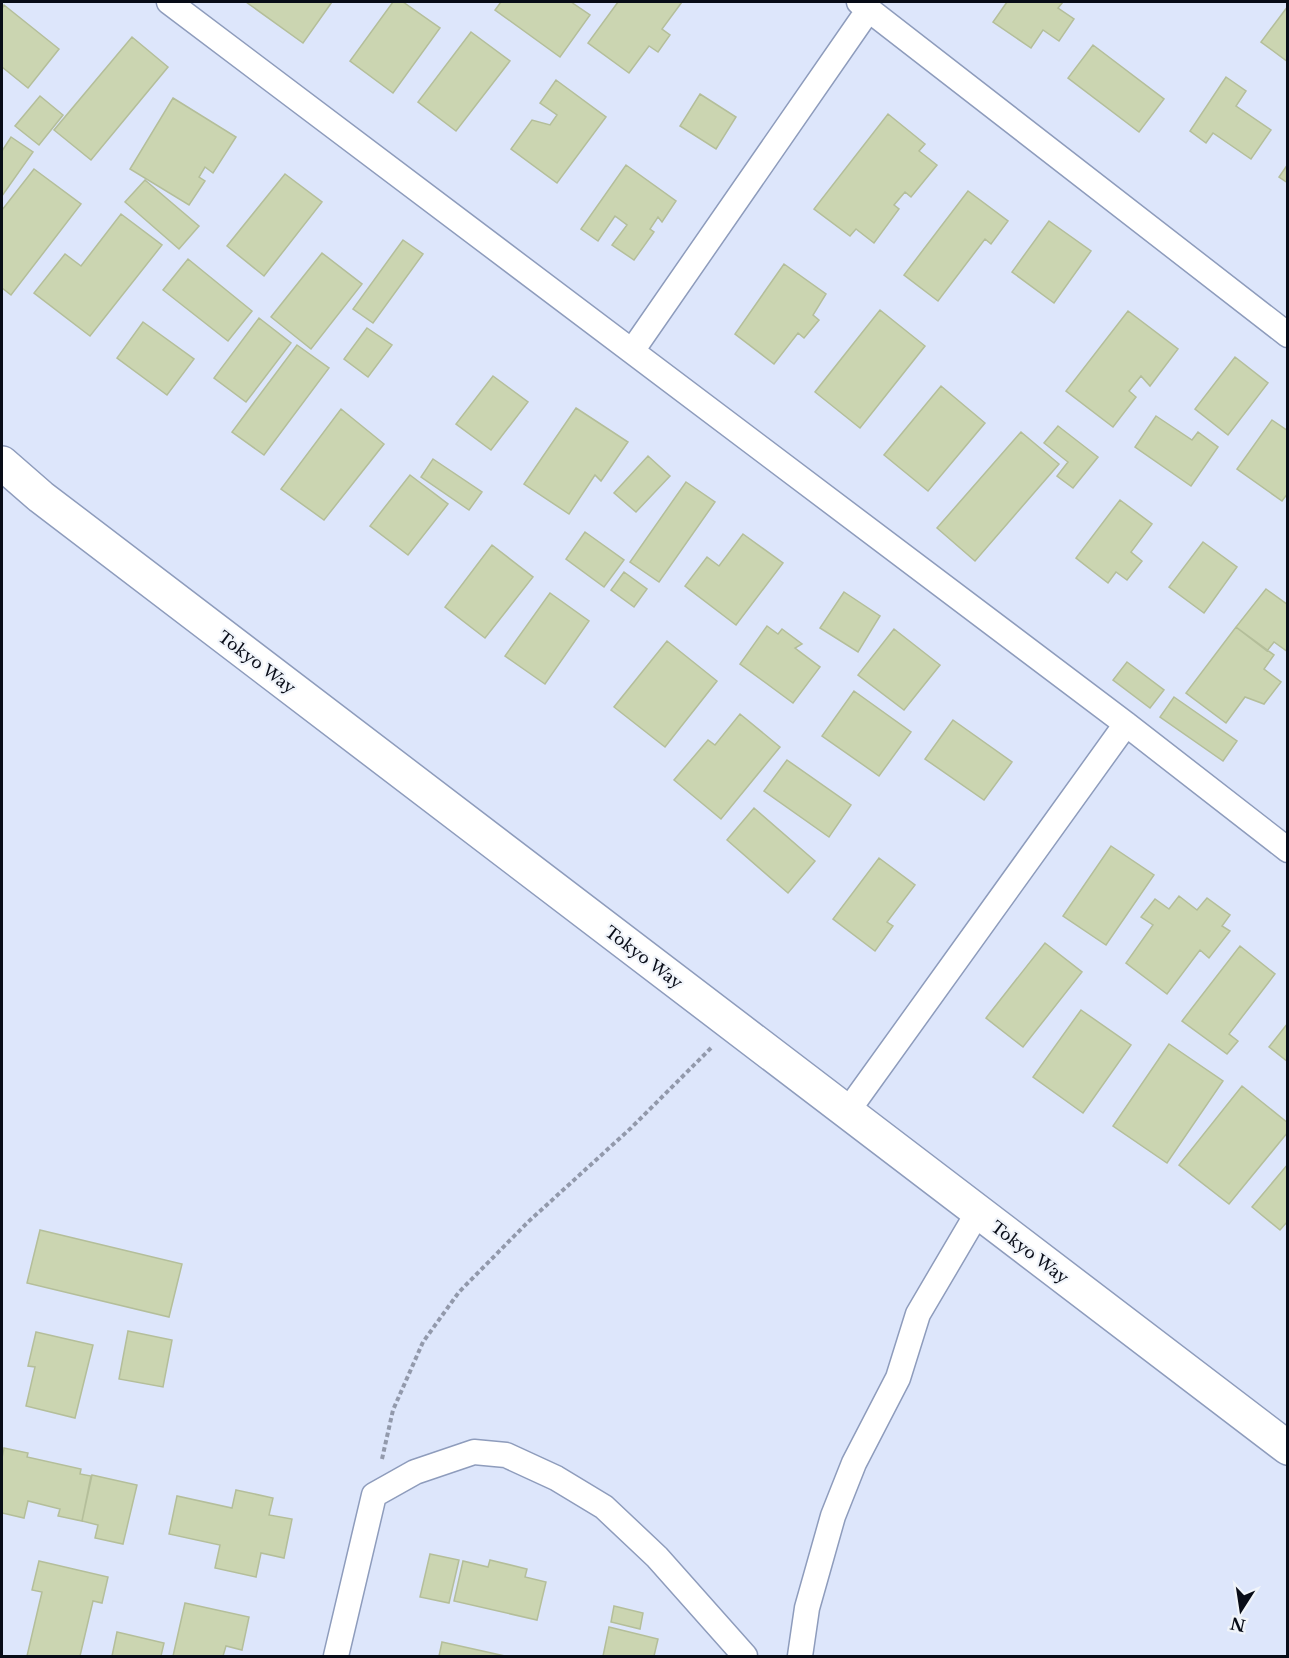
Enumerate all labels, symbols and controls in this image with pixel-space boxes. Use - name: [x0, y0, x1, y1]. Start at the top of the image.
- street label: Tokyo Way: [214, 626, 300, 698]
- street label: Tokyo Way: [601, 921, 687, 993]
- street label: Tokyo Way: [987, 1216, 1073, 1288]
- north arrow: [1211, 1580, 1271, 1640]
- text: N: [1228, 1613, 1247, 1636]

